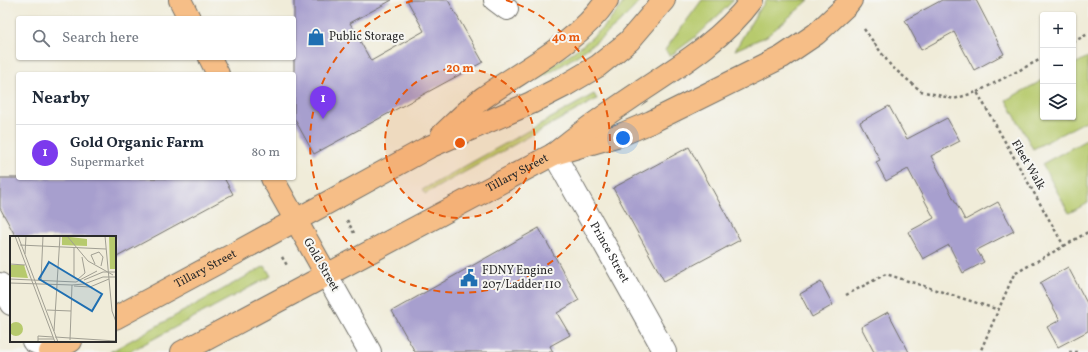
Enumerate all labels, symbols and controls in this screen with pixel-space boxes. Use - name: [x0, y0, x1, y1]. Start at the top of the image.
- map controls: [1040, 12, 1076, 120]
- button: +: [1040, 12, 1076, 48]
- search box: [16, 16, 296, 60]
- icon: search: [30, 27, 52, 49]
- shop icon: Public Storage: [306, 27, 326, 47]
- text: Search here: [62, 28, 139, 49]
- place label: Public Storage: [329, 29, 404, 45]
- text: 40 m: [552, 30, 581, 46]
- button: −: [1040, 48, 1076, 84]
- text: 20 m: [446, 61, 474, 77]
- button: layers: [1040, 84, 1076, 120]
- pin: 1: [310, 86, 336, 119]
- text: Nearby: [32, 87, 90, 110]
- your location: [613, 128, 633, 148]
- text: Gold Organic Farm: [70, 133, 204, 154]
- centre of rings: [453, 136, 467, 150]
- street label: Fleet Walk: [1007, 137, 1049, 193]
- text: 1: [42, 144, 48, 162]
- text: 80 m: [251, 144, 280, 162]
- street label: Tillary Street: [484, 150, 551, 197]
- text: Supermarket: [70, 154, 145, 172]
- street label: Prince Street: [586, 219, 633, 286]
- street label: Gold Street: [299, 235, 343, 295]
- inset map: [10, 236, 116, 342]
- street label: Tillary Street: [172, 246, 240, 292]
- place label: FDNY Engine 207/Ladder 110: [482, 263, 561, 293]
- public building icon: FDNY Engine 207/Ladder 110: [459, 268, 479, 288]

